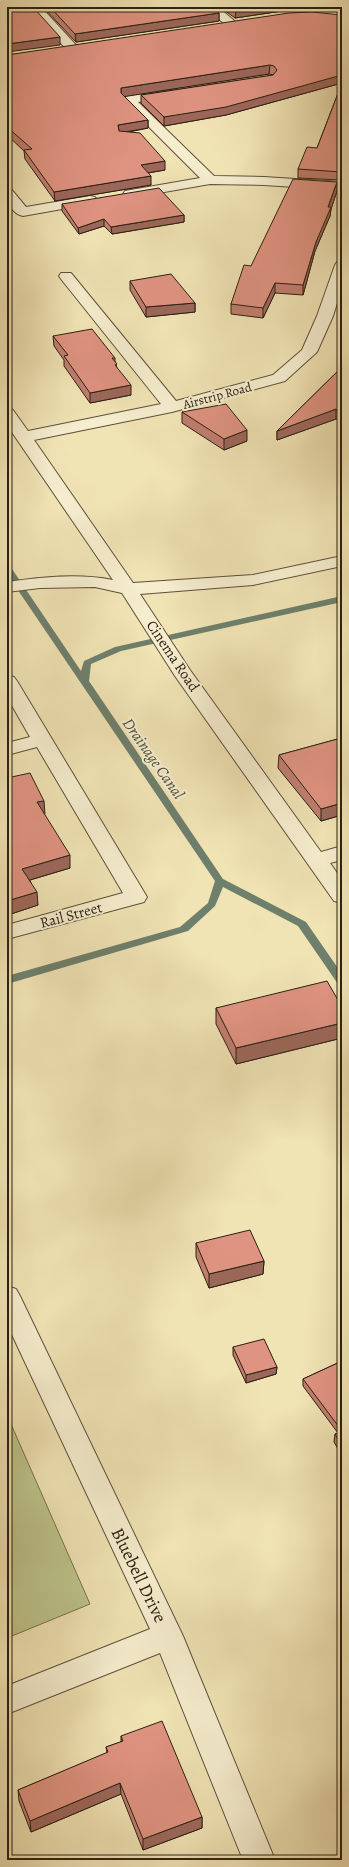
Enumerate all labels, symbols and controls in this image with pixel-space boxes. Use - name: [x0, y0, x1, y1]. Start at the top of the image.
- street label: Airstrip Road: [180, 378, 253, 413]
- street label: Cinema Road: [142, 616, 205, 696]
- water label: Drainage Canal: [117, 714, 189, 804]
- street label: Rail Street: [38, 897, 104, 933]
- street label: Bluebell Drive: [106, 1523, 172, 1627]

